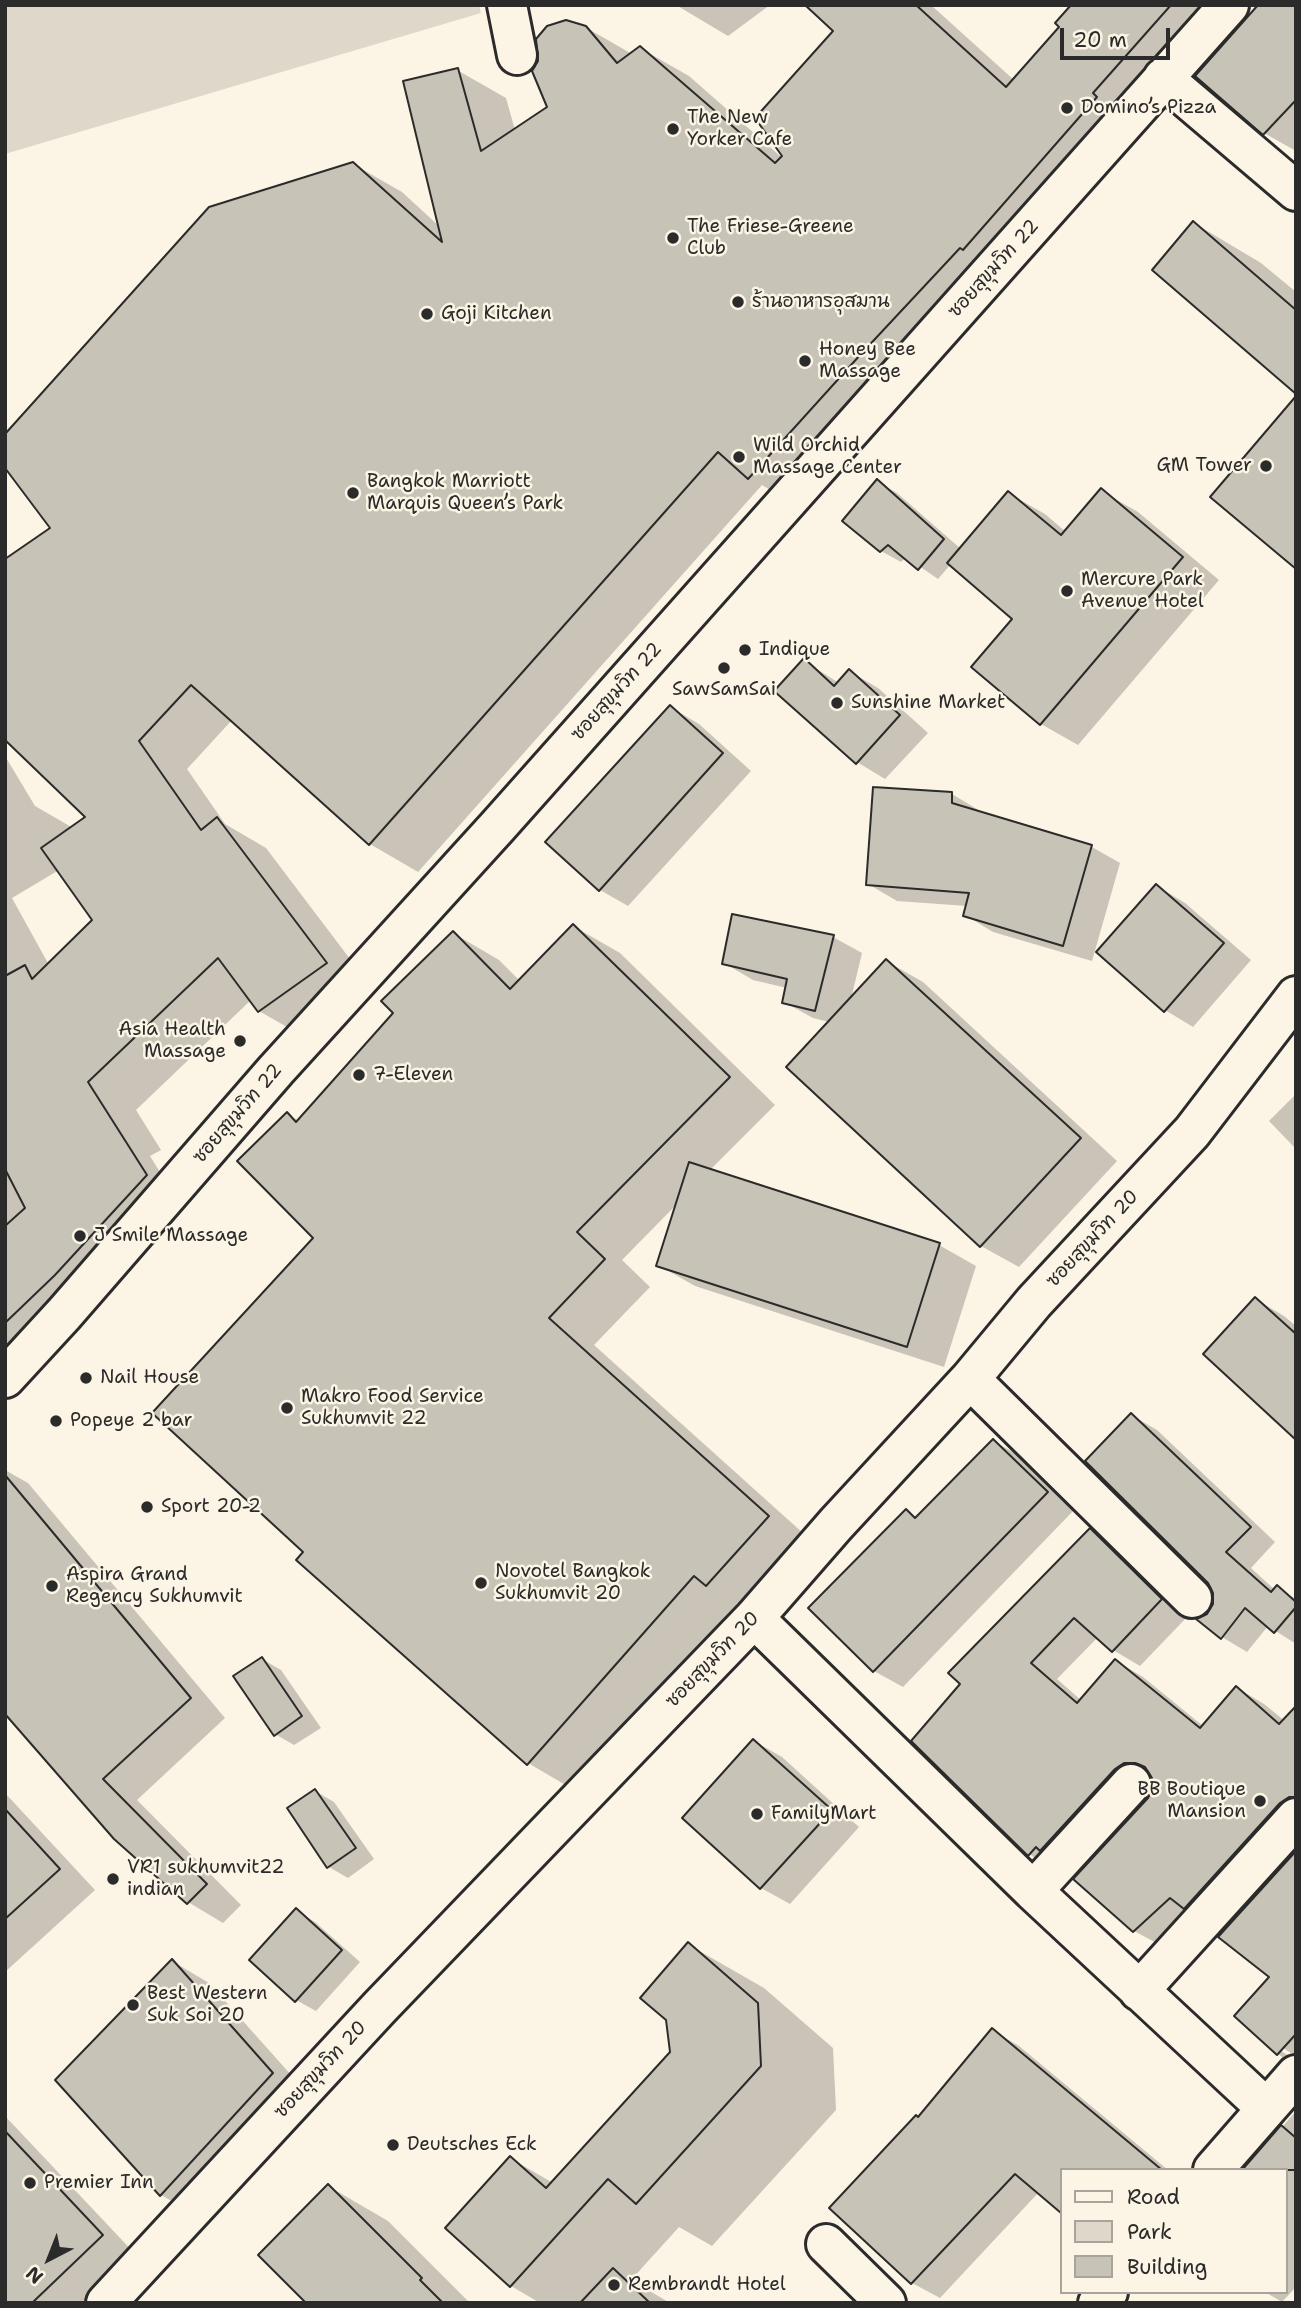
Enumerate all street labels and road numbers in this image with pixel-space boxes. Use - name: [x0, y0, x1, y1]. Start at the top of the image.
- street label: ซอยสุขุมวิท 22: [944, 215, 1044, 323]
- street label: ซอยสุขุมวิท 22: [567, 638, 667, 746]
- street label: ซอยสุขุมวิท 22: [189, 1060, 287, 1168]
- street label: ซอยสุขุมวิท 20: [1042, 1186, 1144, 1292]
- street label: ซอยสุขุมวิท 20: [661, 1607, 765, 1713]
- street label: ซอยสุขุมวิท 20: [270, 2017, 372, 2123]

